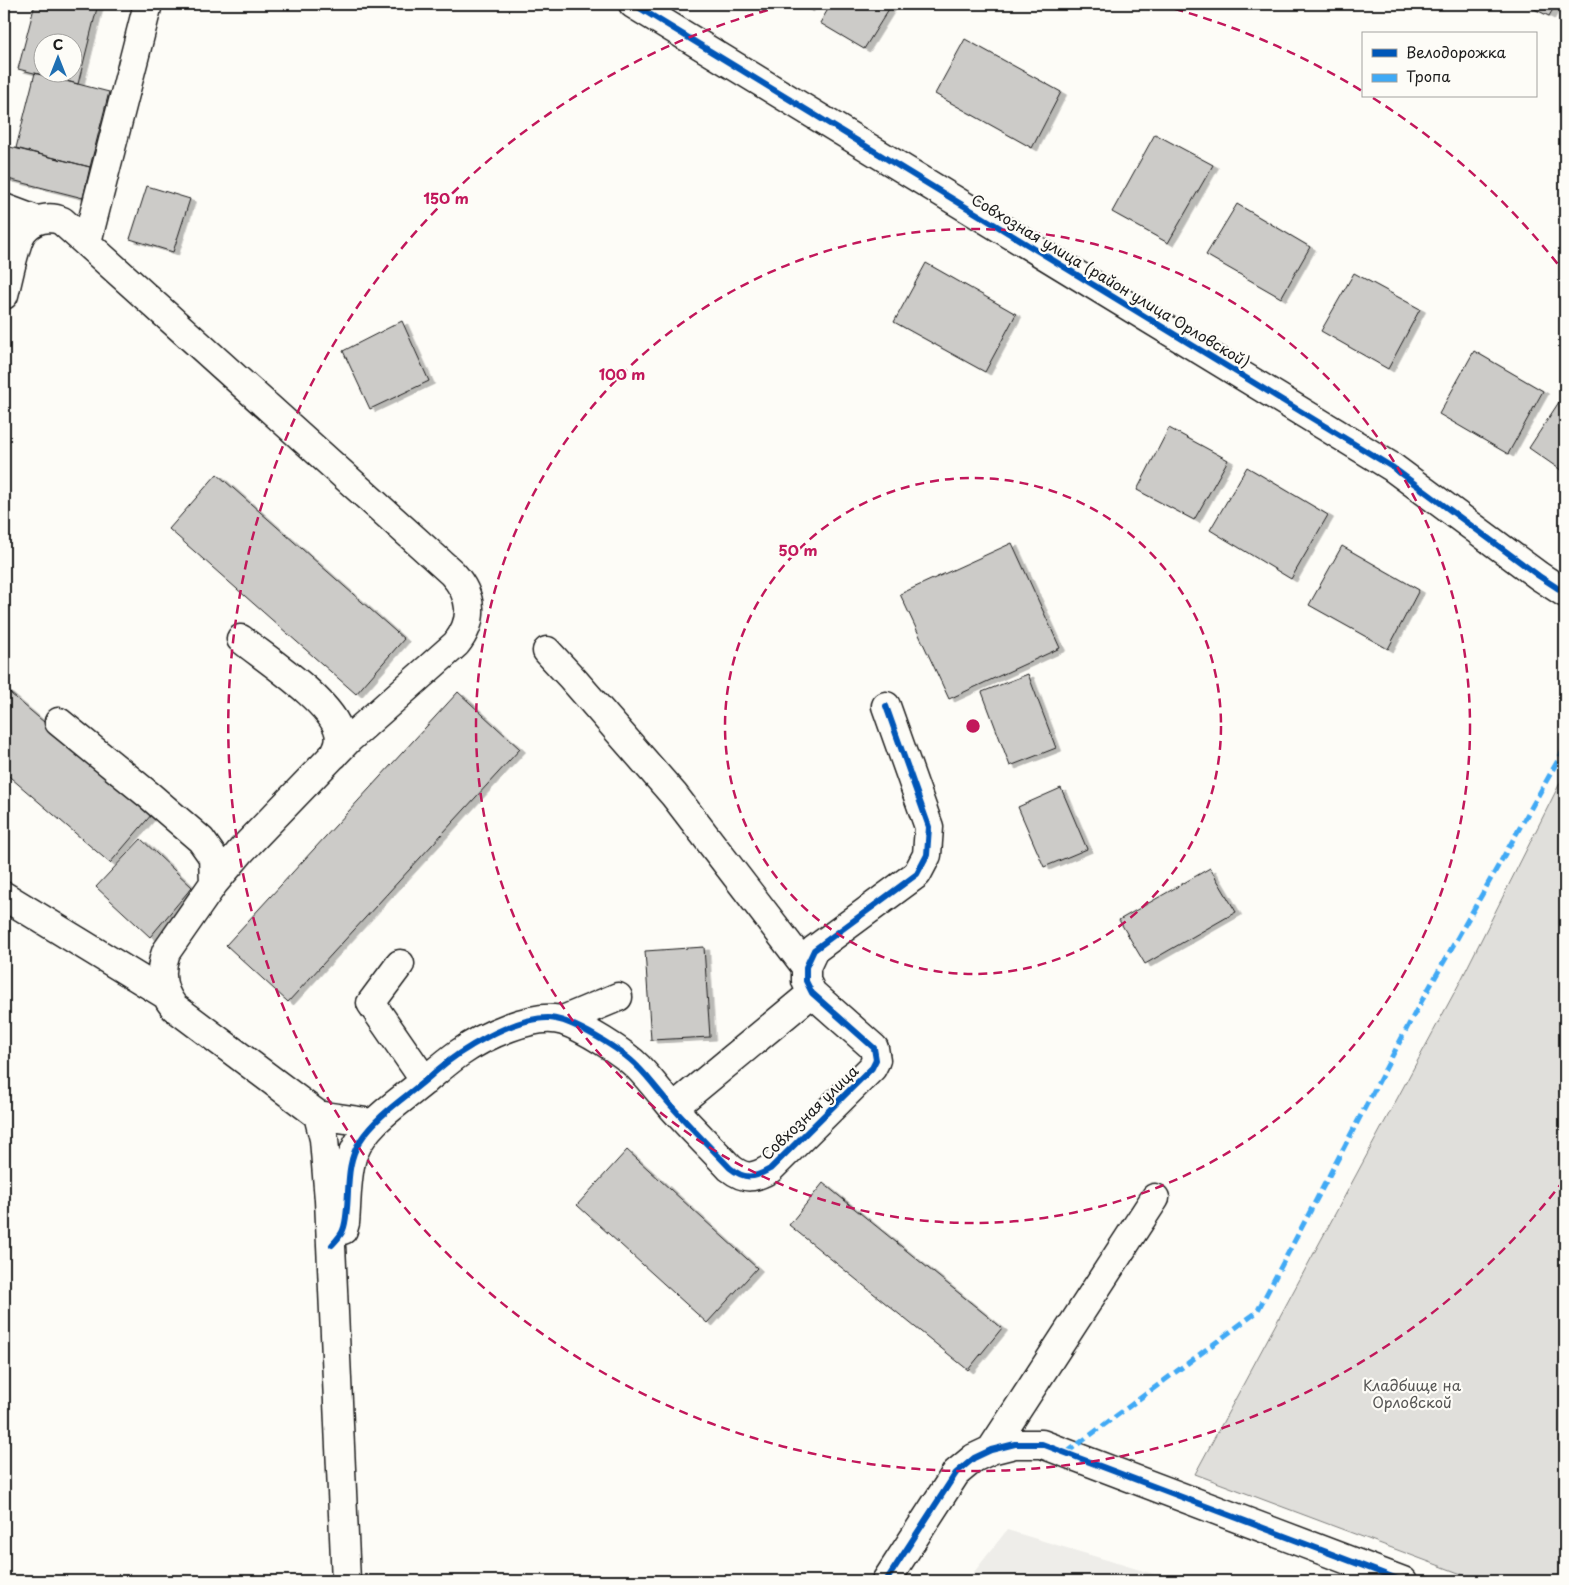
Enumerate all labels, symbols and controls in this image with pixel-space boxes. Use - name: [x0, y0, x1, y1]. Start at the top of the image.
- north arrow: [32, 32, 82, 82]
- legend: [1362, 32, 1536, 98]
- text: С: [53, 34, 63, 55]
- text: Велодорожка: [1406, 40, 1507, 63]
- text: Тропа: [1406, 64, 1451, 87]
- text: 150 m: [423, 186, 469, 209]
- street label: Совхозная улица (район улица Орловской): [967, 187, 1255, 373]
- text: 100 m: [599, 362, 645, 385]
- text: 50 m: [779, 538, 817, 561]
- centre of rings: [964, 717, 982, 735]
- street label: Совхозная улица: [755, 1059, 863, 1165]
- park label: Кладбище на Орловской: [1363, 1373, 1462, 1413]

